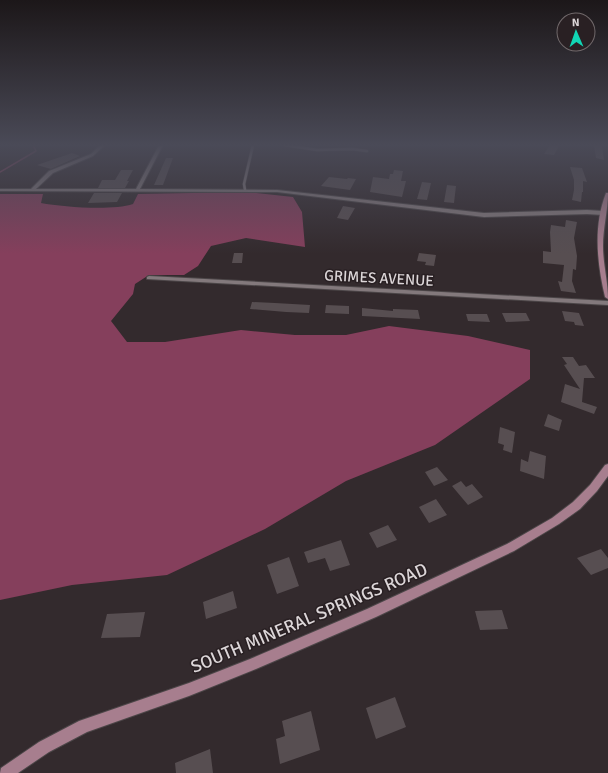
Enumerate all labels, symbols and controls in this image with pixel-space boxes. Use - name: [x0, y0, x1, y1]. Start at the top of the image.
- north arrow: [556, 12, 596, 52]
- text: N: [572, 16, 580, 29]
- street label: GRIMES AVENUE: [324, 266, 434, 290]
- street label: SOUTH MINERAL SPRINGS ROAD: [187, 558, 431, 678]

